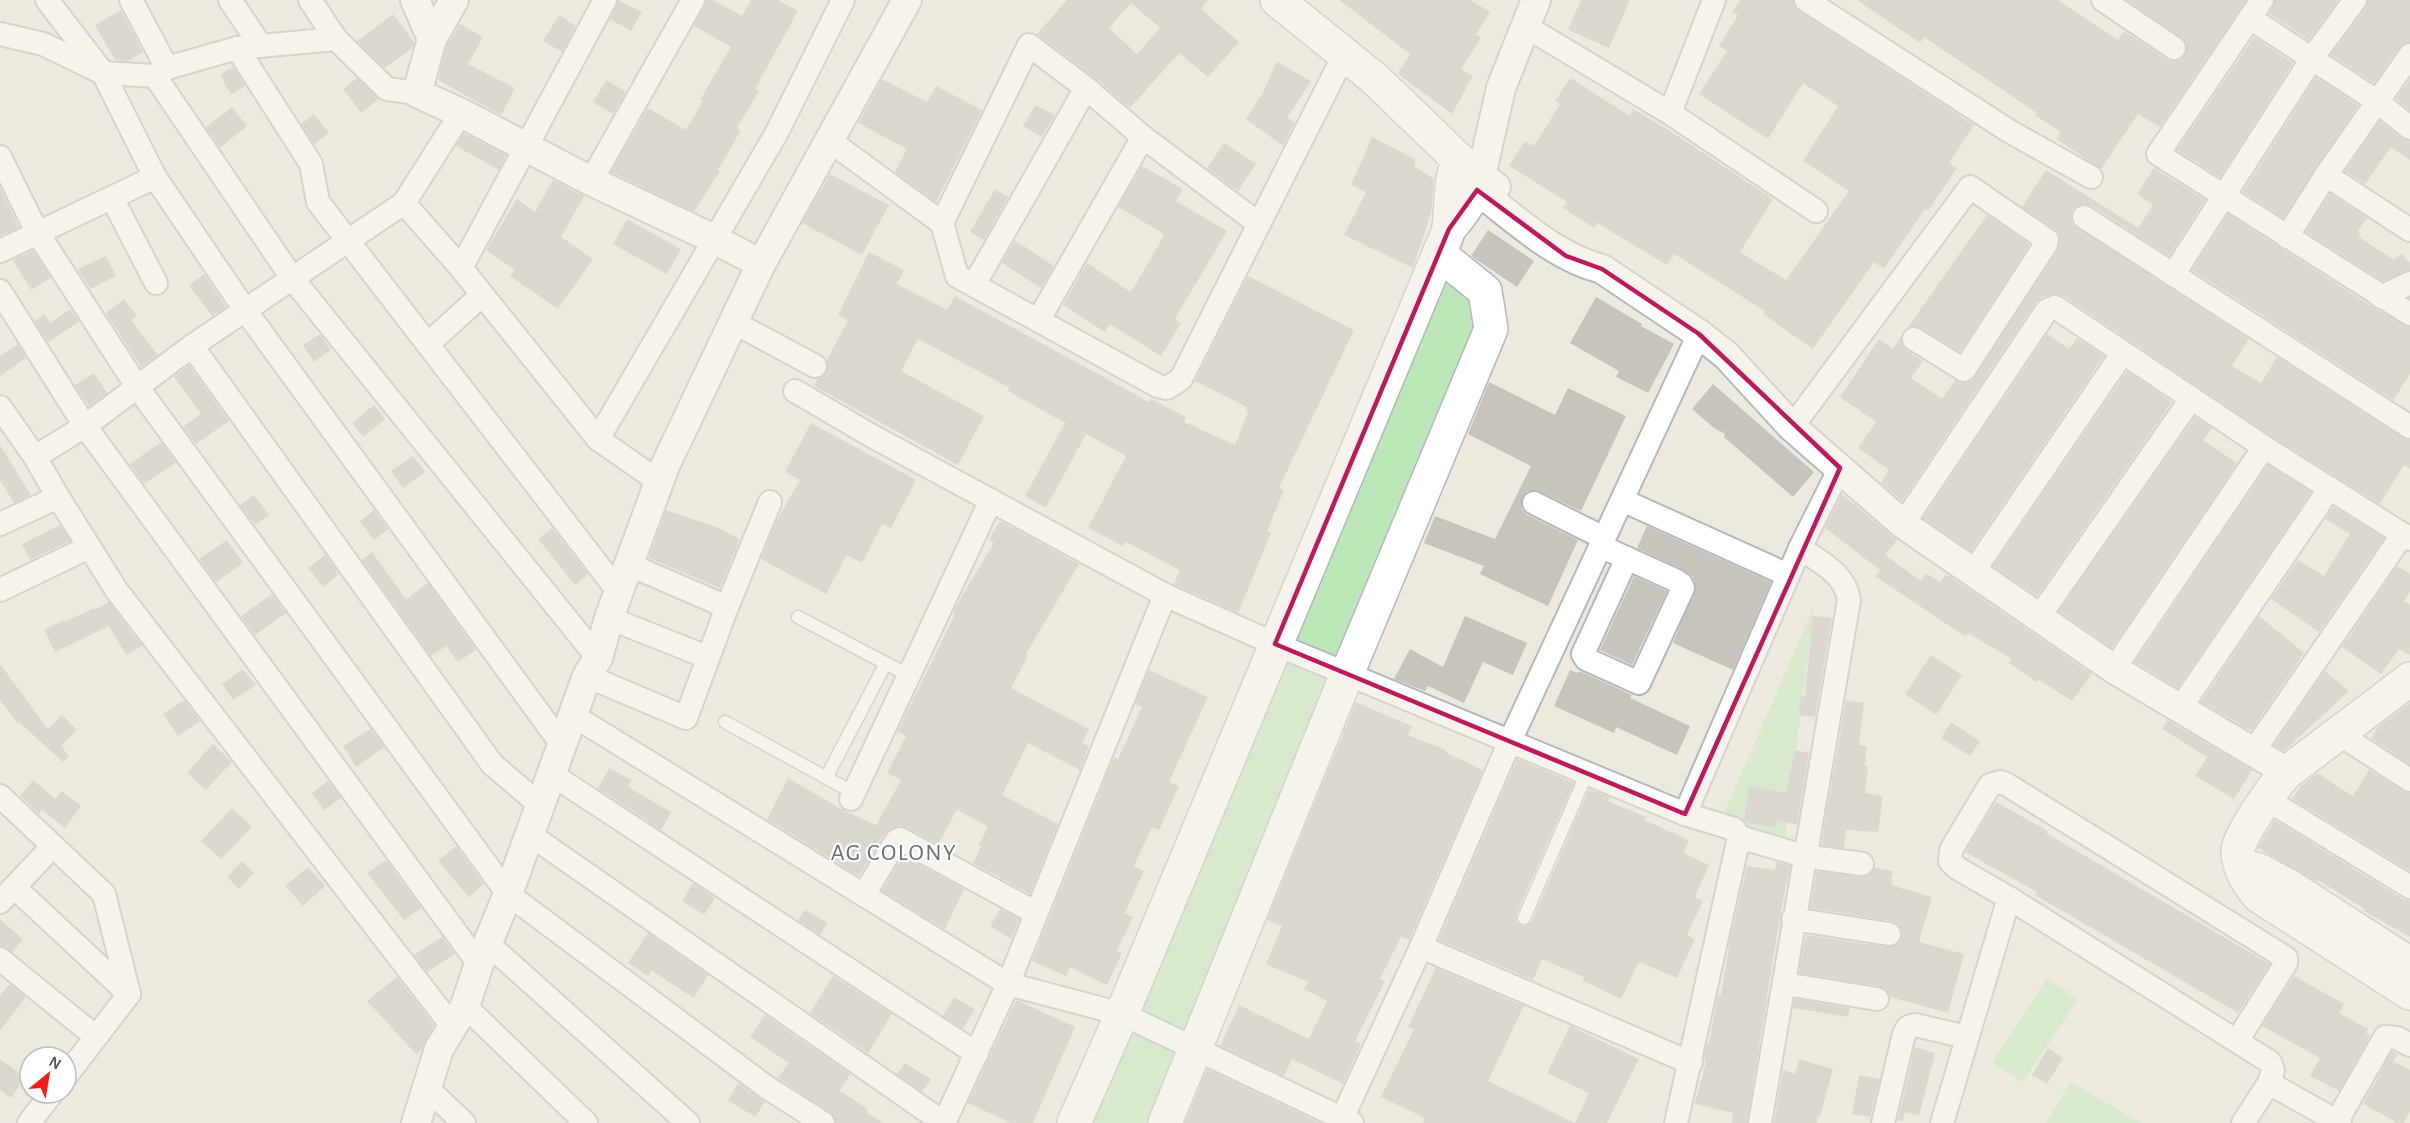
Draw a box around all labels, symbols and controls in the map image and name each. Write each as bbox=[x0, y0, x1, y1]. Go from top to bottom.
district label: AG COLONY bbox=[831, 841, 957, 865]
north arrow bbox=[18, 1045, 78, 1105]
text: N bbox=[46, 1053, 64, 1073]

